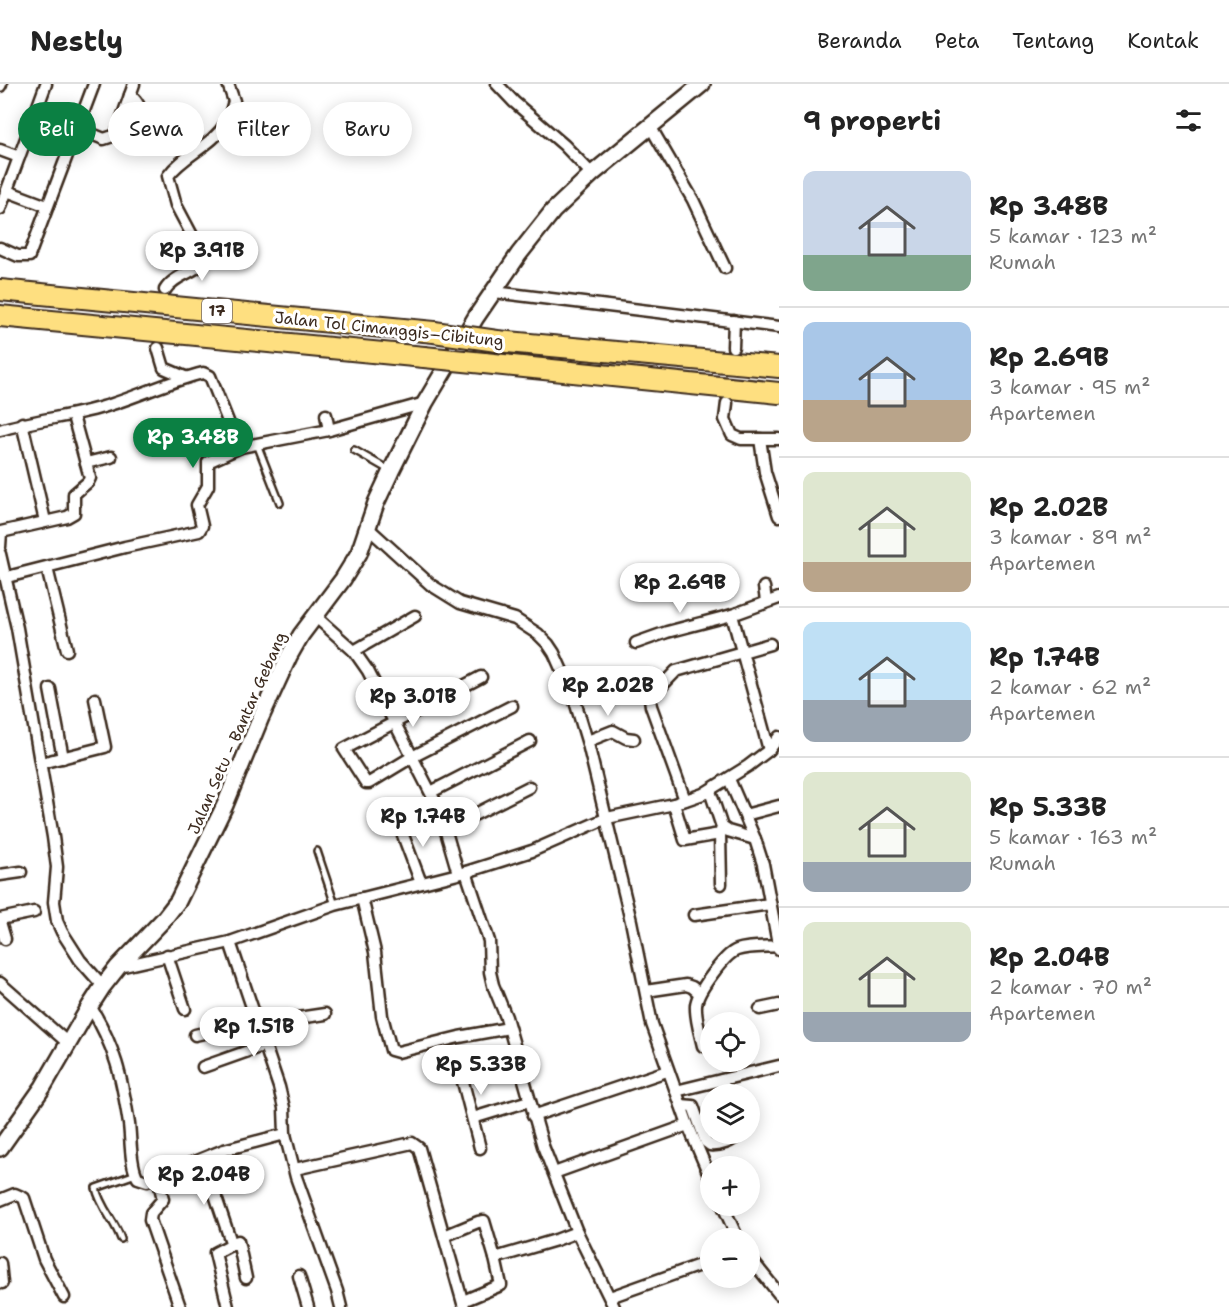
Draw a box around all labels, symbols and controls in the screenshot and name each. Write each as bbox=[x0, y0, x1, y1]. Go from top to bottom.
text: Nestly bbox=[30, 22, 123, 60]
text: Beranda bbox=[817, 27, 902, 55]
text: Peta bbox=[935, 27, 979, 55]
text: Tentang bbox=[1012, 27, 1094, 55]
text: Kontak bbox=[1127, 27, 1199, 55]
chip: Beli bbox=[18, 102, 96, 156]
chip: Sewa bbox=[108, 102, 204, 156]
chip: Filter bbox=[216, 102, 311, 156]
chip: Baru bbox=[323, 102, 412, 156]
text: 9 properti bbox=[803, 103, 941, 138]
icon: filters bbox=[1172, 104, 1205, 137]
text: Rp 3.48B bbox=[989, 188, 1108, 223]
icon: home bbox=[851, 195, 923, 267]
text: 5 kamar · 123 m² bbox=[989, 223, 1157, 249]
pin: Rp 3.91B bbox=[140, 231, 264, 282]
text: Rp 3.91B bbox=[159, 237, 245, 263]
text: Rumah bbox=[989, 249, 1056, 275]
road number: 17 bbox=[202, 299, 232, 323]
street label: Jalan Tol Cimanggis–Cibitung bbox=[273, 307, 505, 351]
text: Rp 2.69B bbox=[989, 339, 1109, 374]
icon: home bbox=[851, 346, 923, 418]
text: 3 kamar · 95 m² bbox=[989, 374, 1150, 400]
text: Apartemen bbox=[989, 400, 1096, 426]
pin: Rp 3.48B bbox=[131, 418, 255, 469]
text: Rp 3.48B bbox=[147, 424, 239, 450]
text: Rp 2.02B bbox=[989, 489, 1108, 524]
icon: home bbox=[851, 496, 923, 568]
text: 3 kamar · 89 m² bbox=[989, 524, 1151, 550]
text: Apartemen bbox=[989, 550, 1096, 576]
pin: Rp 2.69B bbox=[618, 563, 742, 614]
text: Rp 2.69B bbox=[634, 569, 726, 595]
street label: Jalan Setu - Bantar Gebang bbox=[183, 628, 291, 837]
text: Rp 1.74B bbox=[989, 639, 1100, 674]
icon: home bbox=[851, 646, 923, 718]
pin: Rp 2.02B bbox=[546, 666, 670, 717]
text: Rp 2.02B bbox=[562, 672, 654, 698]
text: 2 kamar · 62 m² bbox=[989, 674, 1151, 700]
pin: Rp 3.01B bbox=[351, 677, 475, 728]
text: Rp 3.01B bbox=[369, 683, 457, 709]
text: Apartemen bbox=[989, 700, 1096, 726]
text: Rp 5.33B bbox=[989, 789, 1107, 824]
icon: home bbox=[851, 796, 923, 868]
pin: Rp 1.74B bbox=[361, 797, 485, 848]
text: Rp 1.74B bbox=[380, 803, 466, 829]
text: 5 kamar · 163 m² bbox=[989, 824, 1157, 850]
text: Rumah bbox=[989, 850, 1056, 876]
text: Rp 2.04B bbox=[989, 939, 1110, 974]
icon: home bbox=[851, 946, 923, 1018]
text: 2 kamar · 70 m² bbox=[989, 974, 1152, 1000]
text: Apartemen bbox=[989, 1000, 1096, 1026]
pin: Rp 1.51B bbox=[192, 1007, 316, 1058]
map controls bbox=[700, 1012, 760, 1288]
button: locate bbox=[700, 1012, 760, 1072]
text: Rp 1.51B bbox=[214, 1013, 294, 1039]
pin: Rp 5.33B bbox=[419, 1045, 543, 1096]
text: Rp 5.33B bbox=[436, 1051, 526, 1077]
button: layers bbox=[700, 1084, 760, 1144]
pin: Rp 2.04B bbox=[142, 1155, 266, 1206]
button: + bbox=[700, 1156, 760, 1216]
text: Rp 2.04B bbox=[157, 1161, 251, 1187]
button: − bbox=[700, 1228, 760, 1288]

